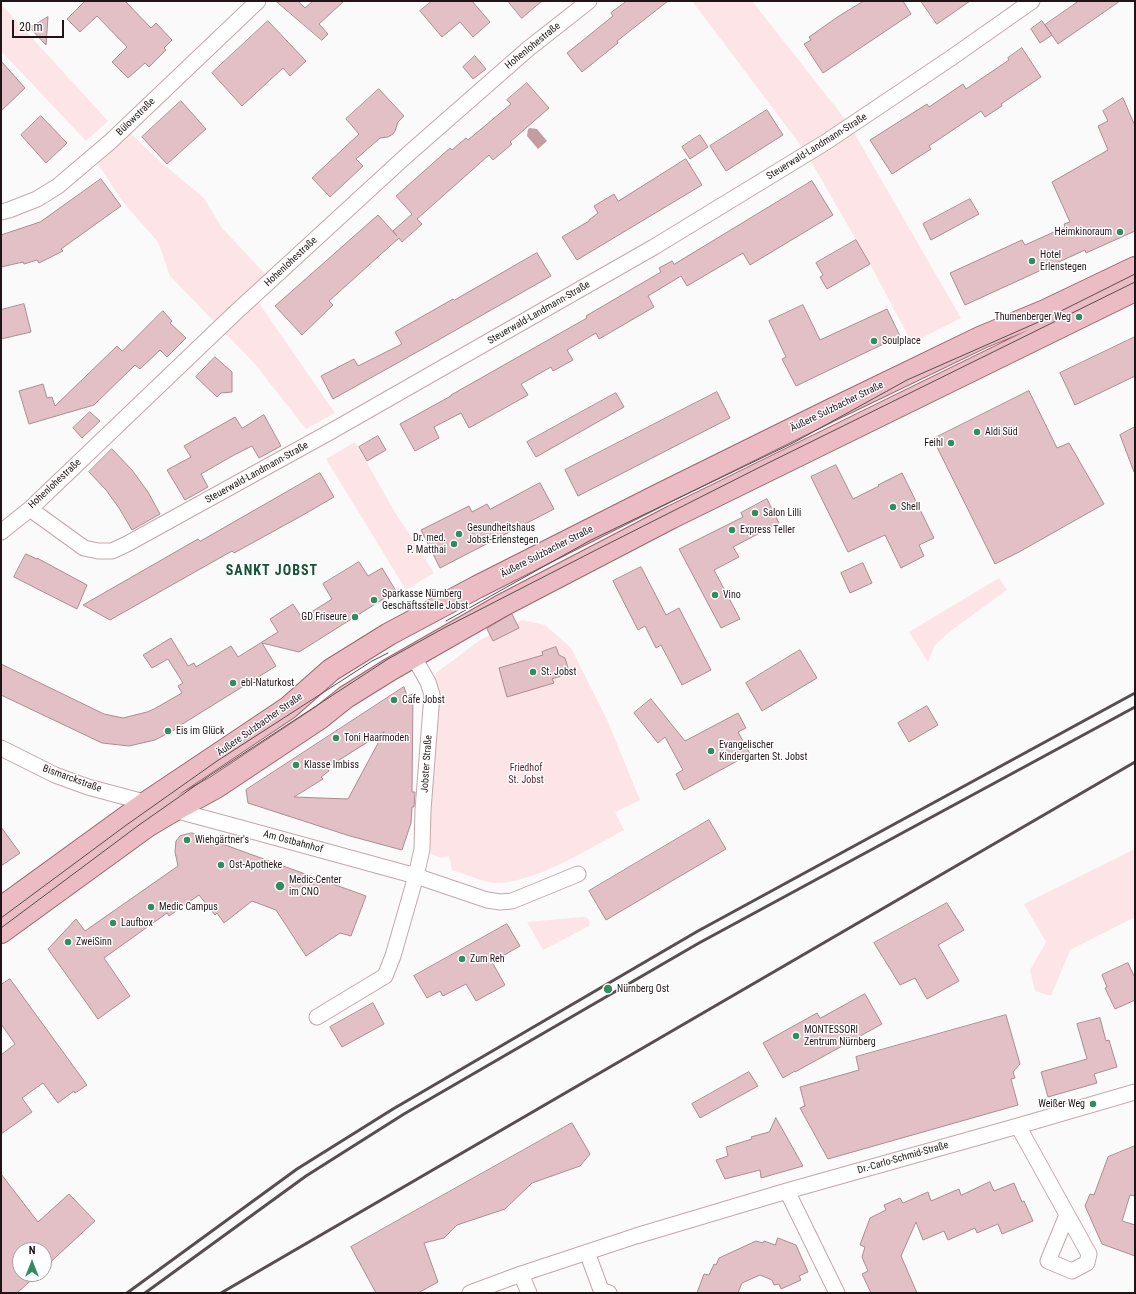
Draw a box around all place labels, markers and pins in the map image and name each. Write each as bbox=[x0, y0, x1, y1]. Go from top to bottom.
place label: Heimkinoraum bbox=[1055, 226, 1112, 238]
marker: Heimkinoraum bbox=[1115, 227, 1125, 237]
place label: Hotel Erlenstegen bbox=[1040, 249, 1087, 272]
marker: Hotel Erlenstegen bbox=[1027, 256, 1037, 266]
place label: Thumenberger Weg bbox=[994, 311, 1071, 323]
marker: Thumenberger Weg bbox=[1074, 312, 1084, 322]
place label: Soulplace bbox=[882, 335, 921, 347]
marker: Soulplace bbox=[869, 336, 879, 346]
place label: Aldi Süd bbox=[985, 426, 1018, 438]
marker: Aldi Süd bbox=[972, 427, 982, 437]
place label: Feihl bbox=[924, 437, 943, 449]
marker: Feihl bbox=[946, 438, 956, 448]
place label: Shell bbox=[901, 501, 920, 513]
marker: Shell bbox=[888, 502, 898, 512]
place label: Salon Lilli bbox=[763, 507, 801, 519]
marker: Salon Lilli bbox=[750, 508, 760, 518]
place label: Gesundheitshaus Jobst-Erlenstegen bbox=[467, 522, 538, 546]
place label: Express Teller bbox=[740, 524, 795, 536]
marker: Express Teller bbox=[727, 525, 737, 535]
marker: Gesundheitshaus Jobst-Erlenstegen bbox=[454, 529, 464, 539]
place label: Dr. med. P. Matthai bbox=[407, 532, 446, 556]
marker: Dr. med. P. Matthai bbox=[449, 539, 459, 549]
place label: Sparkasse Nürnberg Geschäftsstelle Jobst bbox=[382, 588, 468, 612]
place label: Vino bbox=[723, 589, 741, 601]
marker: Vino bbox=[710, 590, 720, 600]
marker: Sparkasse Nürnberg Geschäftsstelle Jobst bbox=[369, 595, 379, 605]
place label: GD Friseure bbox=[301, 611, 347, 623]
marker: GD Friseure bbox=[350, 612, 360, 622]
place label: St. Jobst bbox=[541, 666, 576, 678]
marker: St. Jobst bbox=[528, 667, 538, 677]
place label: ebl-Naturkost bbox=[241, 677, 294, 689]
marker: ebl-Naturkost bbox=[228, 678, 238, 688]
place label: Cafe Jobst bbox=[402, 694, 445, 706]
marker: Cafe Jobst bbox=[389, 695, 399, 705]
place label: Eis im Glück bbox=[176, 725, 224, 737]
marker: Eis im Glück bbox=[163, 726, 173, 736]
place label: Toni Haarmoden bbox=[344, 732, 409, 744]
marker: Toni Haarmoden bbox=[331, 733, 341, 743]
place label: Evangelischer Kindergarten St. Jobst bbox=[719, 739, 807, 762]
marker: Evangelischer Kindergarten St. Jobst bbox=[706, 746, 716, 756]
place label: Klasse Imbiss bbox=[304, 759, 359, 771]
marker: Klasse Imbiss bbox=[291, 760, 301, 770]
place label: Wiehgärtner's bbox=[195, 834, 249, 846]
marker: Wiehgärtner's bbox=[182, 835, 192, 845]
place label: Ost-Apotheke bbox=[229, 859, 282, 871]
marker: Ost-Apotheke bbox=[216, 860, 226, 870]
place label: Medic-Center im CNO bbox=[289, 874, 341, 898]
marker: Medic-Center im CNO bbox=[274, 880, 286, 892]
place label: Medic Campus bbox=[159, 901, 218, 913]
marker: Medic Campus bbox=[146, 902, 156, 912]
place label: Laufbox bbox=[121, 917, 153, 929]
marker: Laufbox bbox=[108, 918, 118, 928]
place label: ZweiSinn bbox=[76, 936, 112, 948]
marker: ZweiSinn bbox=[63, 937, 73, 947]
place label: Zum Reh bbox=[470, 953, 505, 965]
marker: Zum Reh bbox=[457, 954, 467, 964]
marker: Nürnberg Ost bbox=[602, 983, 614, 995]
place label: Nürnberg Ost bbox=[617, 983, 669, 995]
place label: MONTESSORI Zentrum Nürnberg bbox=[804, 1024, 876, 1048]
marker: MONTESSORI Zentrum Nürnberg bbox=[791, 1031, 801, 1041]
place label: Weißer Weg bbox=[1038, 1098, 1085, 1110]
marker: Weißer Weg bbox=[1088, 1099, 1098, 1109]

